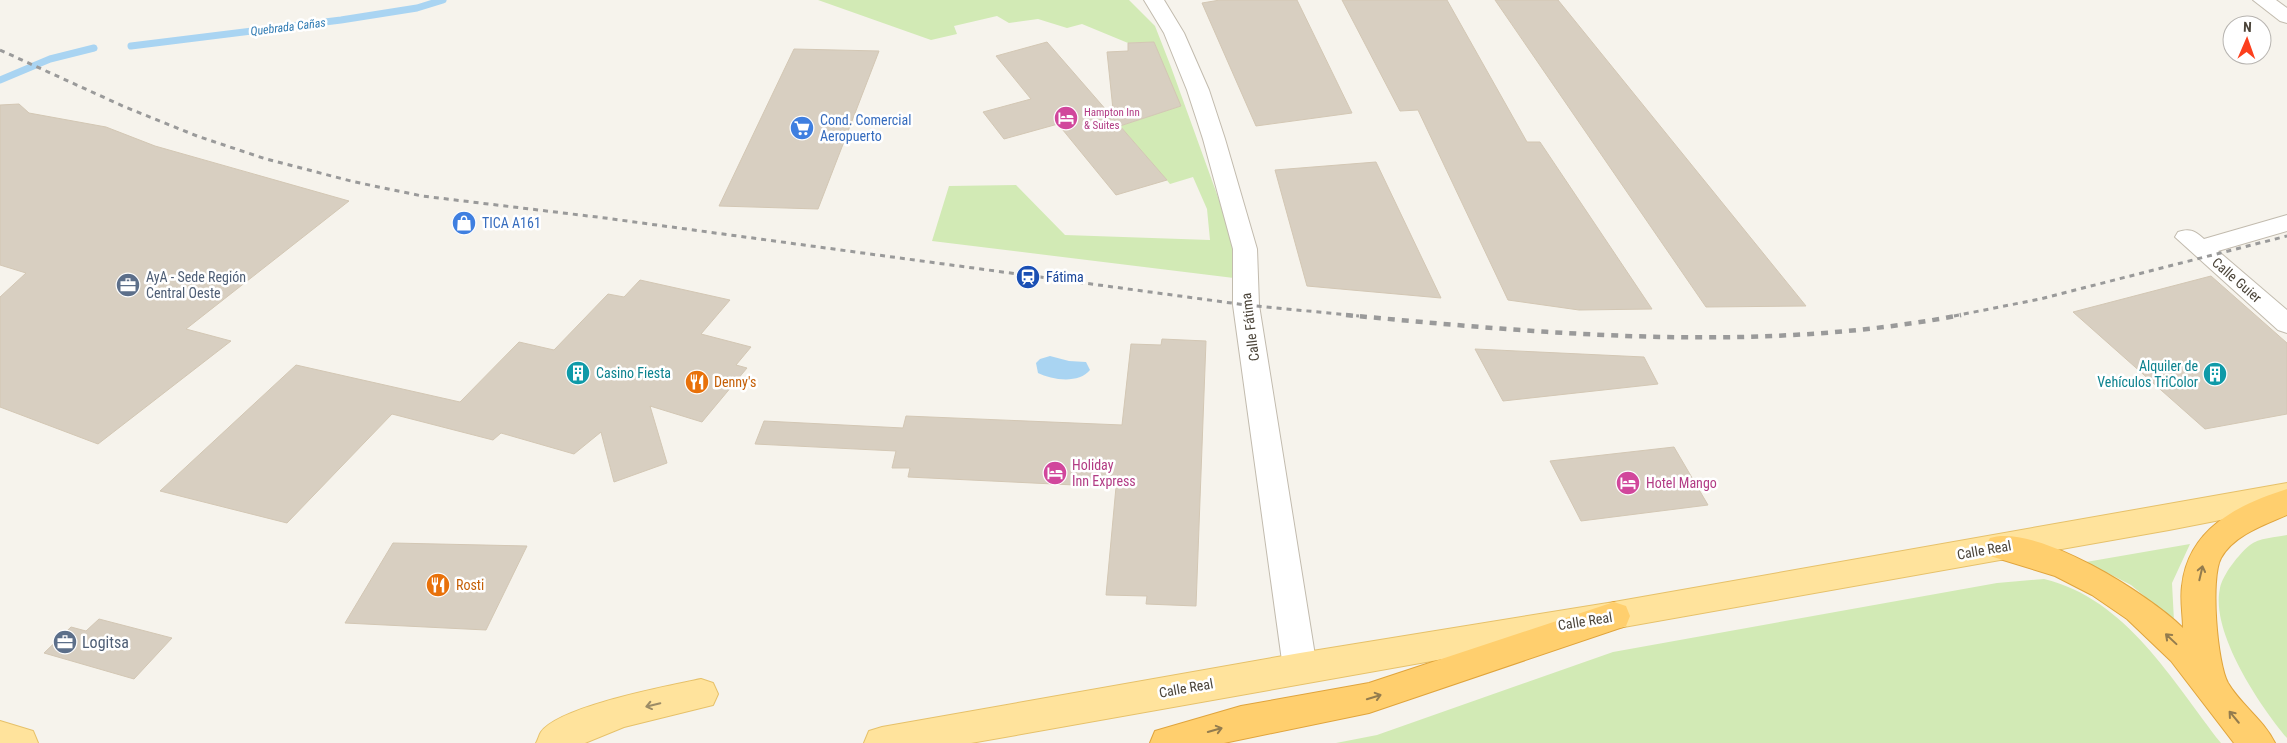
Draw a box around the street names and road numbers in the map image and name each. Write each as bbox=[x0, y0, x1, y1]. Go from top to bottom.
street label: Calle Guier bbox=[2209, 254, 2265, 306]
street label: Calle Fátima bbox=[1238, 292, 1262, 362]
street label: Calle Real bbox=[1956, 537, 2012, 563]
street label: Calle Real bbox=[1557, 609, 1613, 633]
street label: Calle Real bbox=[1158, 675, 1214, 701]

